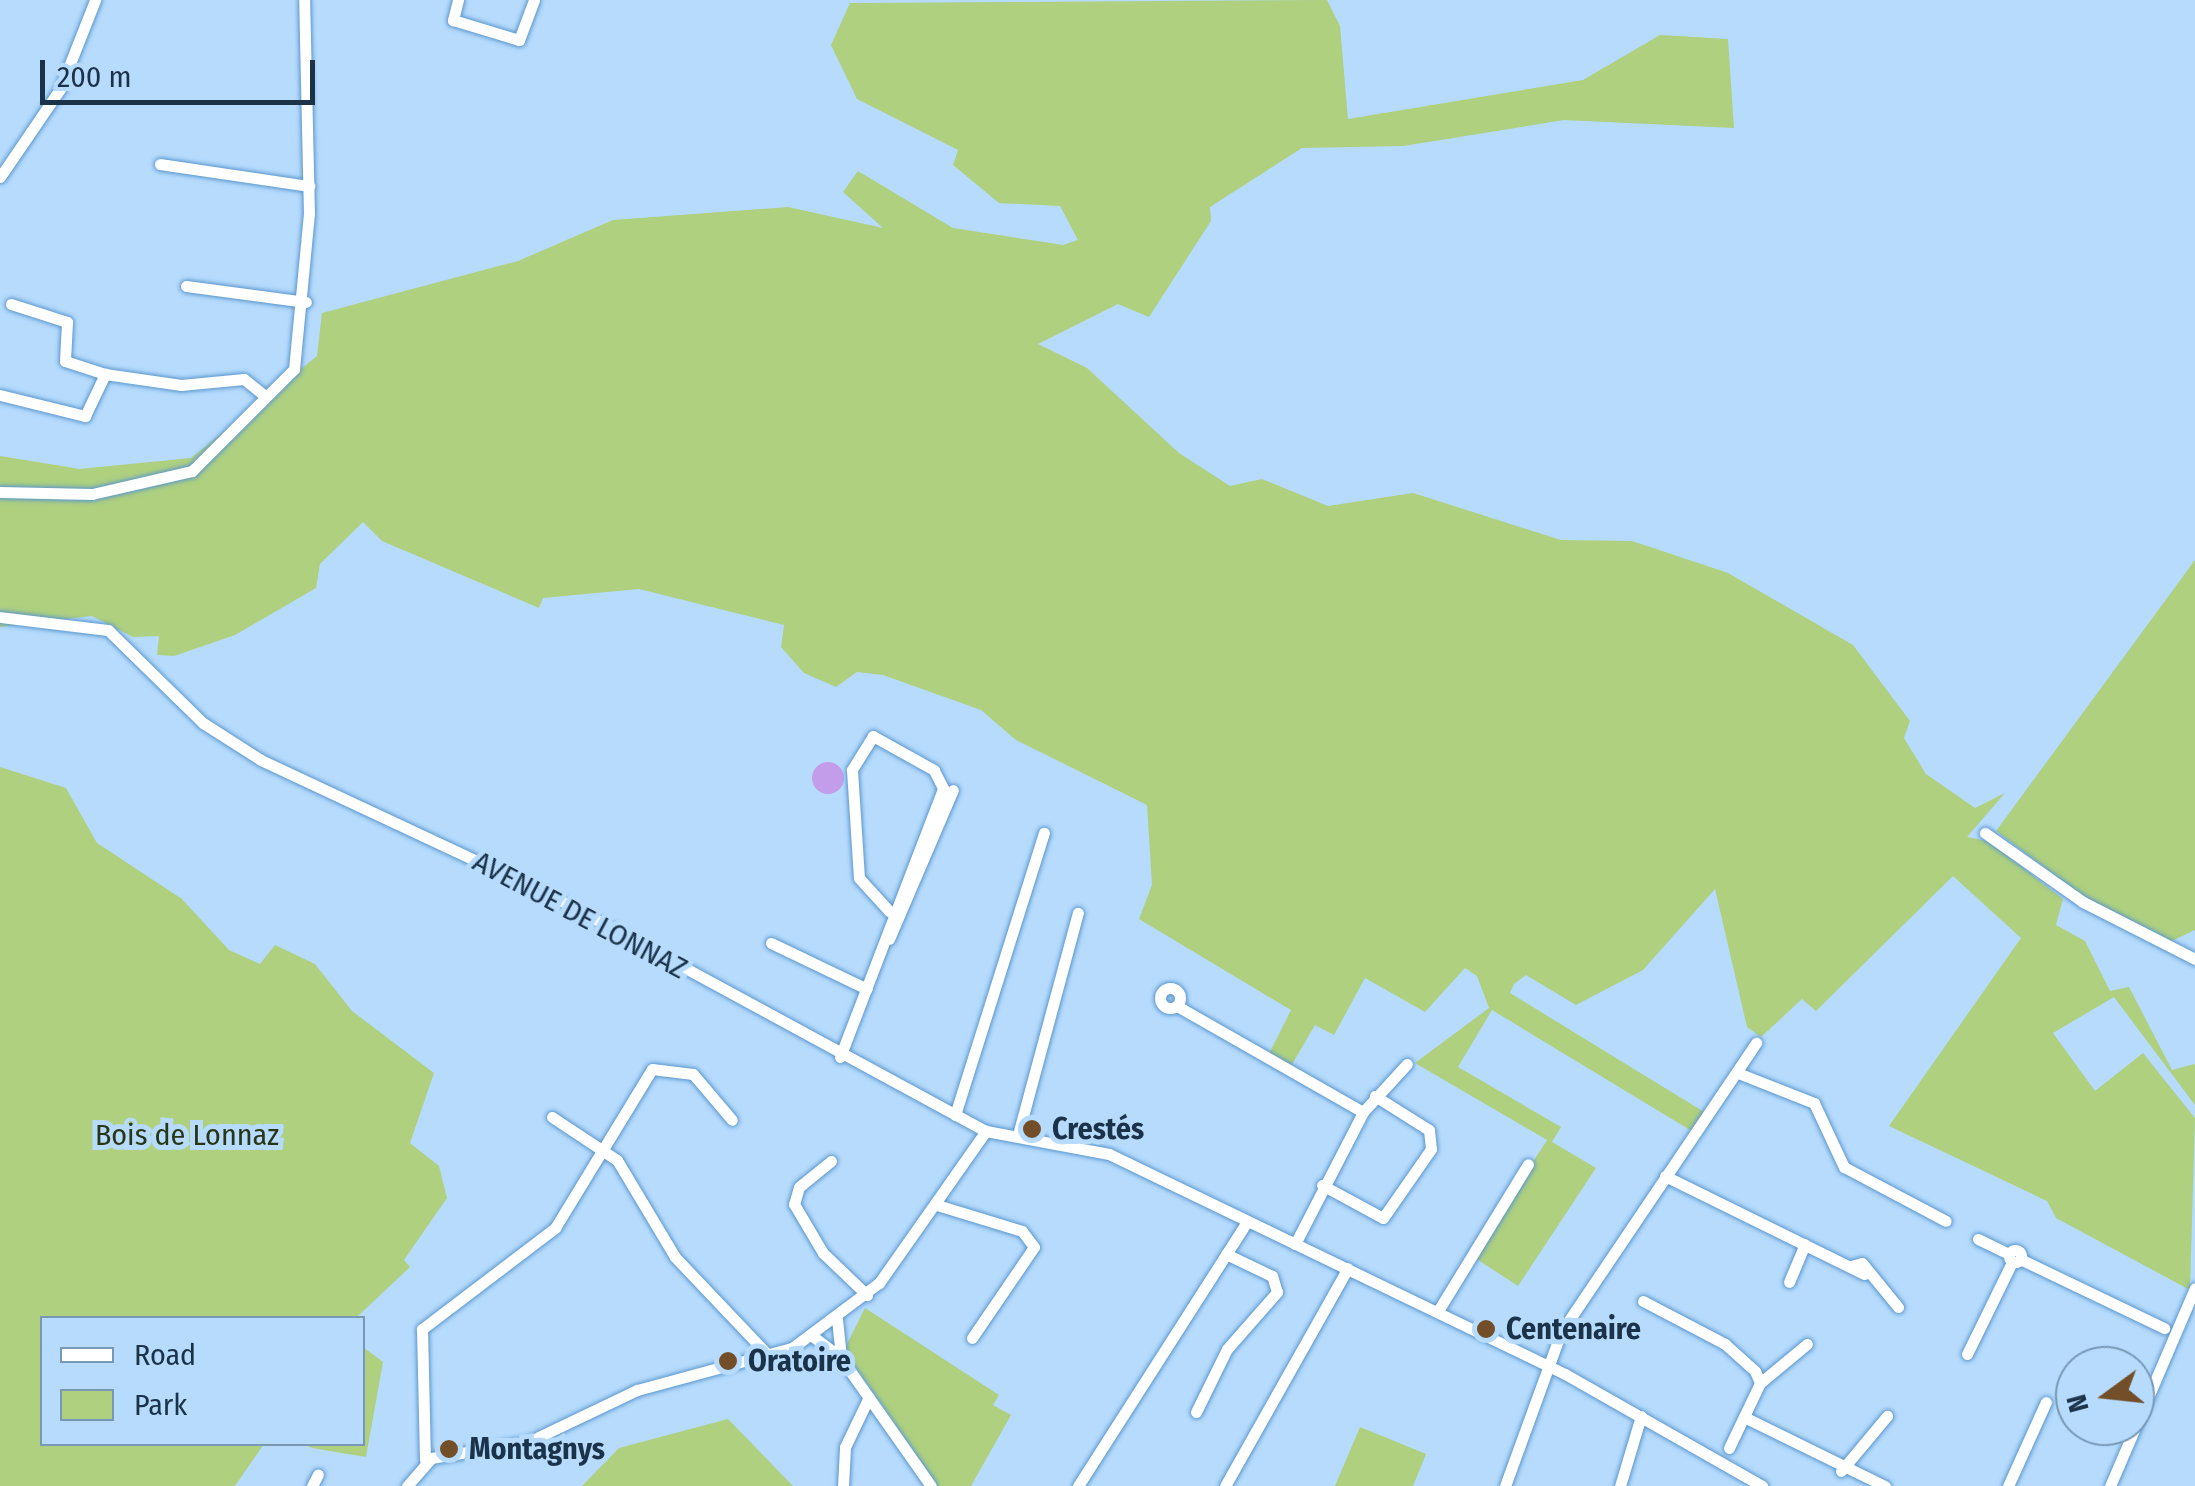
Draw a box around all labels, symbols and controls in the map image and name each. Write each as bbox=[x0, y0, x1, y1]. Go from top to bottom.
scale bar bbox=[45, 40, 320, 102]
text: 200 m bbox=[57, 59, 132, 95]
street label: AVENUE DE LONNAZ bbox=[467, 843, 693, 987]
place label: Crestés bbox=[1052, 1111, 1144, 1147]
park label: Bois de Lonnaz bbox=[95, 1117, 279, 1153]
marker: Crestés bbox=[1021, 1118, 1043, 1140]
place label: Centenaire bbox=[1506, 1311, 1641, 1347]
legend bbox=[40, 1316, 365, 1446]
marker: Centenaire bbox=[1475, 1318, 1497, 1340]
text: Road bbox=[134, 1337, 196, 1373]
place label: Oratoire bbox=[748, 1343, 851, 1379]
north arrow bbox=[2055, 1346, 2155, 1446]
marker: Oratoire bbox=[717, 1350, 739, 1372]
text: Park bbox=[134, 1387, 187, 1423]
text: N bbox=[2059, 1391, 2096, 1416]
place label: Montagnys bbox=[469, 1431, 605, 1467]
marker: Montagnys bbox=[438, 1438, 460, 1460]

